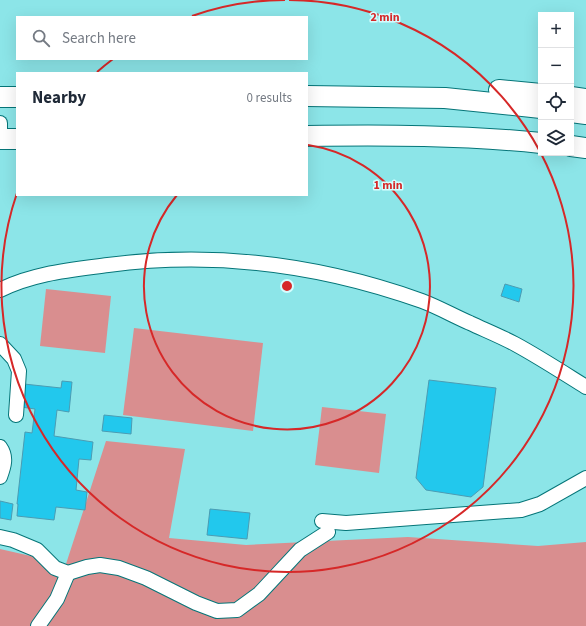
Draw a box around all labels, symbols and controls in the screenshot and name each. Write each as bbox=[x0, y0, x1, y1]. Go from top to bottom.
text: 2 min bbox=[370, 9, 400, 26]
map controls bbox=[538, 12, 574, 156]
button: + bbox=[538, 12, 574, 48]
search box bbox=[16, 16, 308, 60]
icon: search bbox=[30, 27, 52, 49]
text: Search here bbox=[62, 28, 136, 49]
button: − bbox=[538, 48, 574, 84]
button: locate bbox=[538, 84, 574, 120]
text: Nearby bbox=[32, 86, 86, 110]
text: 0 results bbox=[247, 89, 292, 107]
button: layers bbox=[538, 120, 574, 156]
text: 1 min bbox=[373, 177, 403, 194]
centre of rings bbox=[280, 279, 294, 293]

